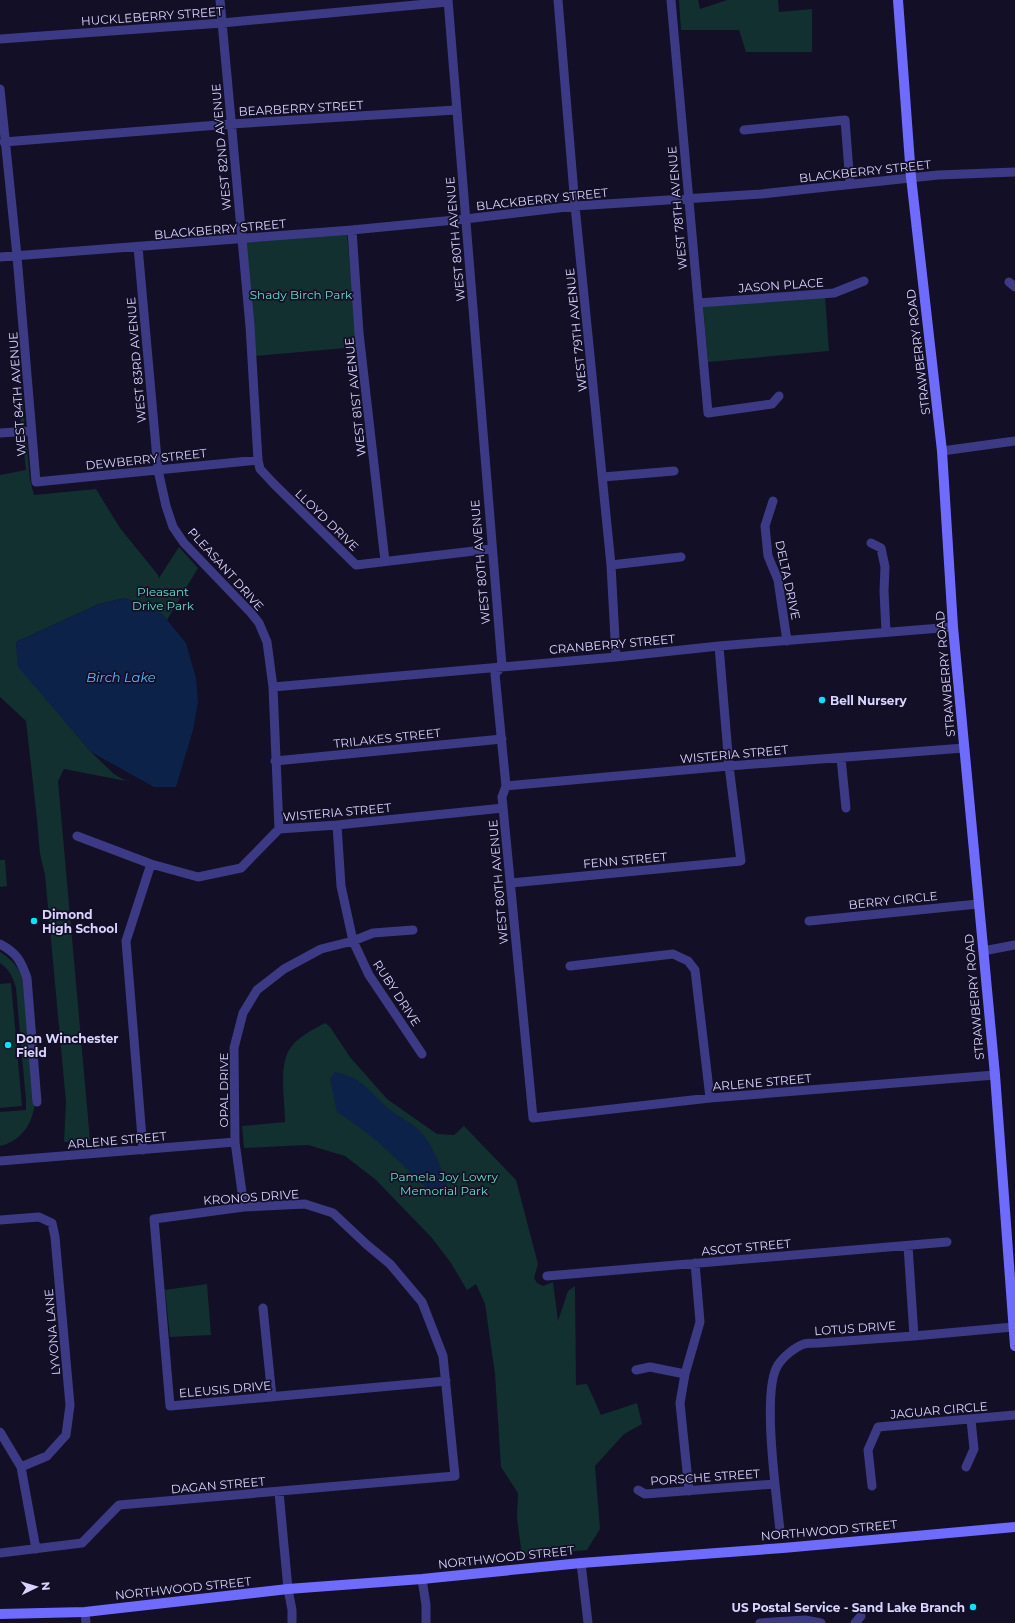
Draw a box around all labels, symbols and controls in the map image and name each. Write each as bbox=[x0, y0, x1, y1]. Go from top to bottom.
street label: HUCKLEBERRY STREET bbox=[81, 4, 224, 28]
street label: WEST 82ND AVENUE bbox=[208, 83, 234, 211]
street label: BEARBERRY STREET bbox=[238, 97, 364, 119]
street label: WEST 78TH AVENUE bbox=[664, 145, 690, 271]
street label: BLACKBERRY STREET bbox=[798, 157, 932, 185]
street label: WEST 80TH AVENUE bbox=[442, 176, 468, 302]
street label: BLACKBERRY STREET bbox=[475, 185, 609, 213]
street label: BLACKBERRY STREET bbox=[153, 216, 287, 242]
street label: WEST 79TH AVENUE bbox=[562, 268, 590, 392]
street label: JASON PLACE bbox=[737, 275, 824, 296]
park label: Shady Birch Park bbox=[250, 287, 353, 302]
street label: STRAWBERRY ROAD bbox=[903, 288, 933, 416]
street label: WEST 83RD AVENUE bbox=[123, 296, 149, 424]
street label: WEST 84TH AVENUE bbox=[5, 331, 29, 457]
street label: WEST 81ST AVENUE bbox=[341, 337, 369, 457]
street label: DEWBERRY STREET bbox=[85, 445, 207, 473]
street label: LLOYD DRIVE bbox=[292, 486, 362, 554]
street label: WEST 80TH AVENUE bbox=[467, 499, 493, 625]
street label: PLEASANT DRIVE bbox=[185, 525, 267, 613]
street label: DELTA DRIVE bbox=[772, 539, 804, 621]
park label: Pleasant Drive Park bbox=[132, 584, 195, 613]
street label: STRAWBERRY ROAD bbox=[932, 610, 958, 738]
street label: CRANBERRY STREET bbox=[548, 631, 676, 657]
water label: Birch Lake bbox=[86, 669, 156, 685]
place label: Bell Nursery bbox=[830, 693, 908, 708]
marker: Bell Nursery bbox=[817, 695, 827, 705]
street label: TRILAKES STREET bbox=[333, 725, 441, 751]
street label: WISTERIA STREET bbox=[679, 742, 789, 766]
street label: WISTERIA STREET bbox=[282, 800, 392, 824]
street label: WEST 80TH AVENUE bbox=[485, 819, 511, 945]
street label: FENN STREET bbox=[582, 849, 668, 871]
street label: BERRY CIRCLE bbox=[848, 888, 938, 912]
place label: Dimond High School bbox=[42, 907, 118, 936]
marker: Dimond High School bbox=[29, 916, 39, 926]
street label: STRAWBERRY ROAD bbox=[961, 933, 987, 1061]
street label: RUBY DRIVE bbox=[370, 957, 424, 1029]
place label: Don Winchester Field bbox=[16, 1031, 118, 1060]
marker: Don Winchester Field bbox=[3, 1040, 13, 1050]
street label: OPAL DRIVE bbox=[216, 1052, 231, 1128]
street label: ARLENE STREET bbox=[712, 1070, 812, 1094]
street label: ARLENE STREET bbox=[67, 1128, 167, 1152]
park label: Pamela Joy Lowry Memorial Park bbox=[390, 1169, 499, 1198]
street label: KRONOS DRIVE bbox=[203, 1186, 299, 1208]
street label: ASCOT STREET bbox=[701, 1236, 792, 1258]
street label: LYVONA LANE bbox=[41, 1288, 63, 1376]
street label: LOTUS DRIVE bbox=[814, 1318, 896, 1338]
street label: ELEUSIS DRIVE bbox=[178, 1378, 272, 1400]
street label: JAGUAR CIRCLE bbox=[889, 1398, 988, 1422]
street label: PORSCHE STREET bbox=[650, 1466, 760, 1488]
street label: DAGAN STREET bbox=[170, 1473, 266, 1497]
street label: NORTHWOOD STREET bbox=[760, 1517, 898, 1543]
street label: NORTHWOOD STREET bbox=[437, 1542, 575, 1572]
north arrow bbox=[16, 1567, 56, 1607]
street label: NORTHWOOD STREET bbox=[114, 1573, 252, 1603]
text: N bbox=[39, 1581, 53, 1591]
place label: US Postal Service - Sand Lake Branch bbox=[732, 1600, 965, 1615]
marker: US Postal Service - Sand Lake Branch bbox=[968, 1602, 978, 1612]

